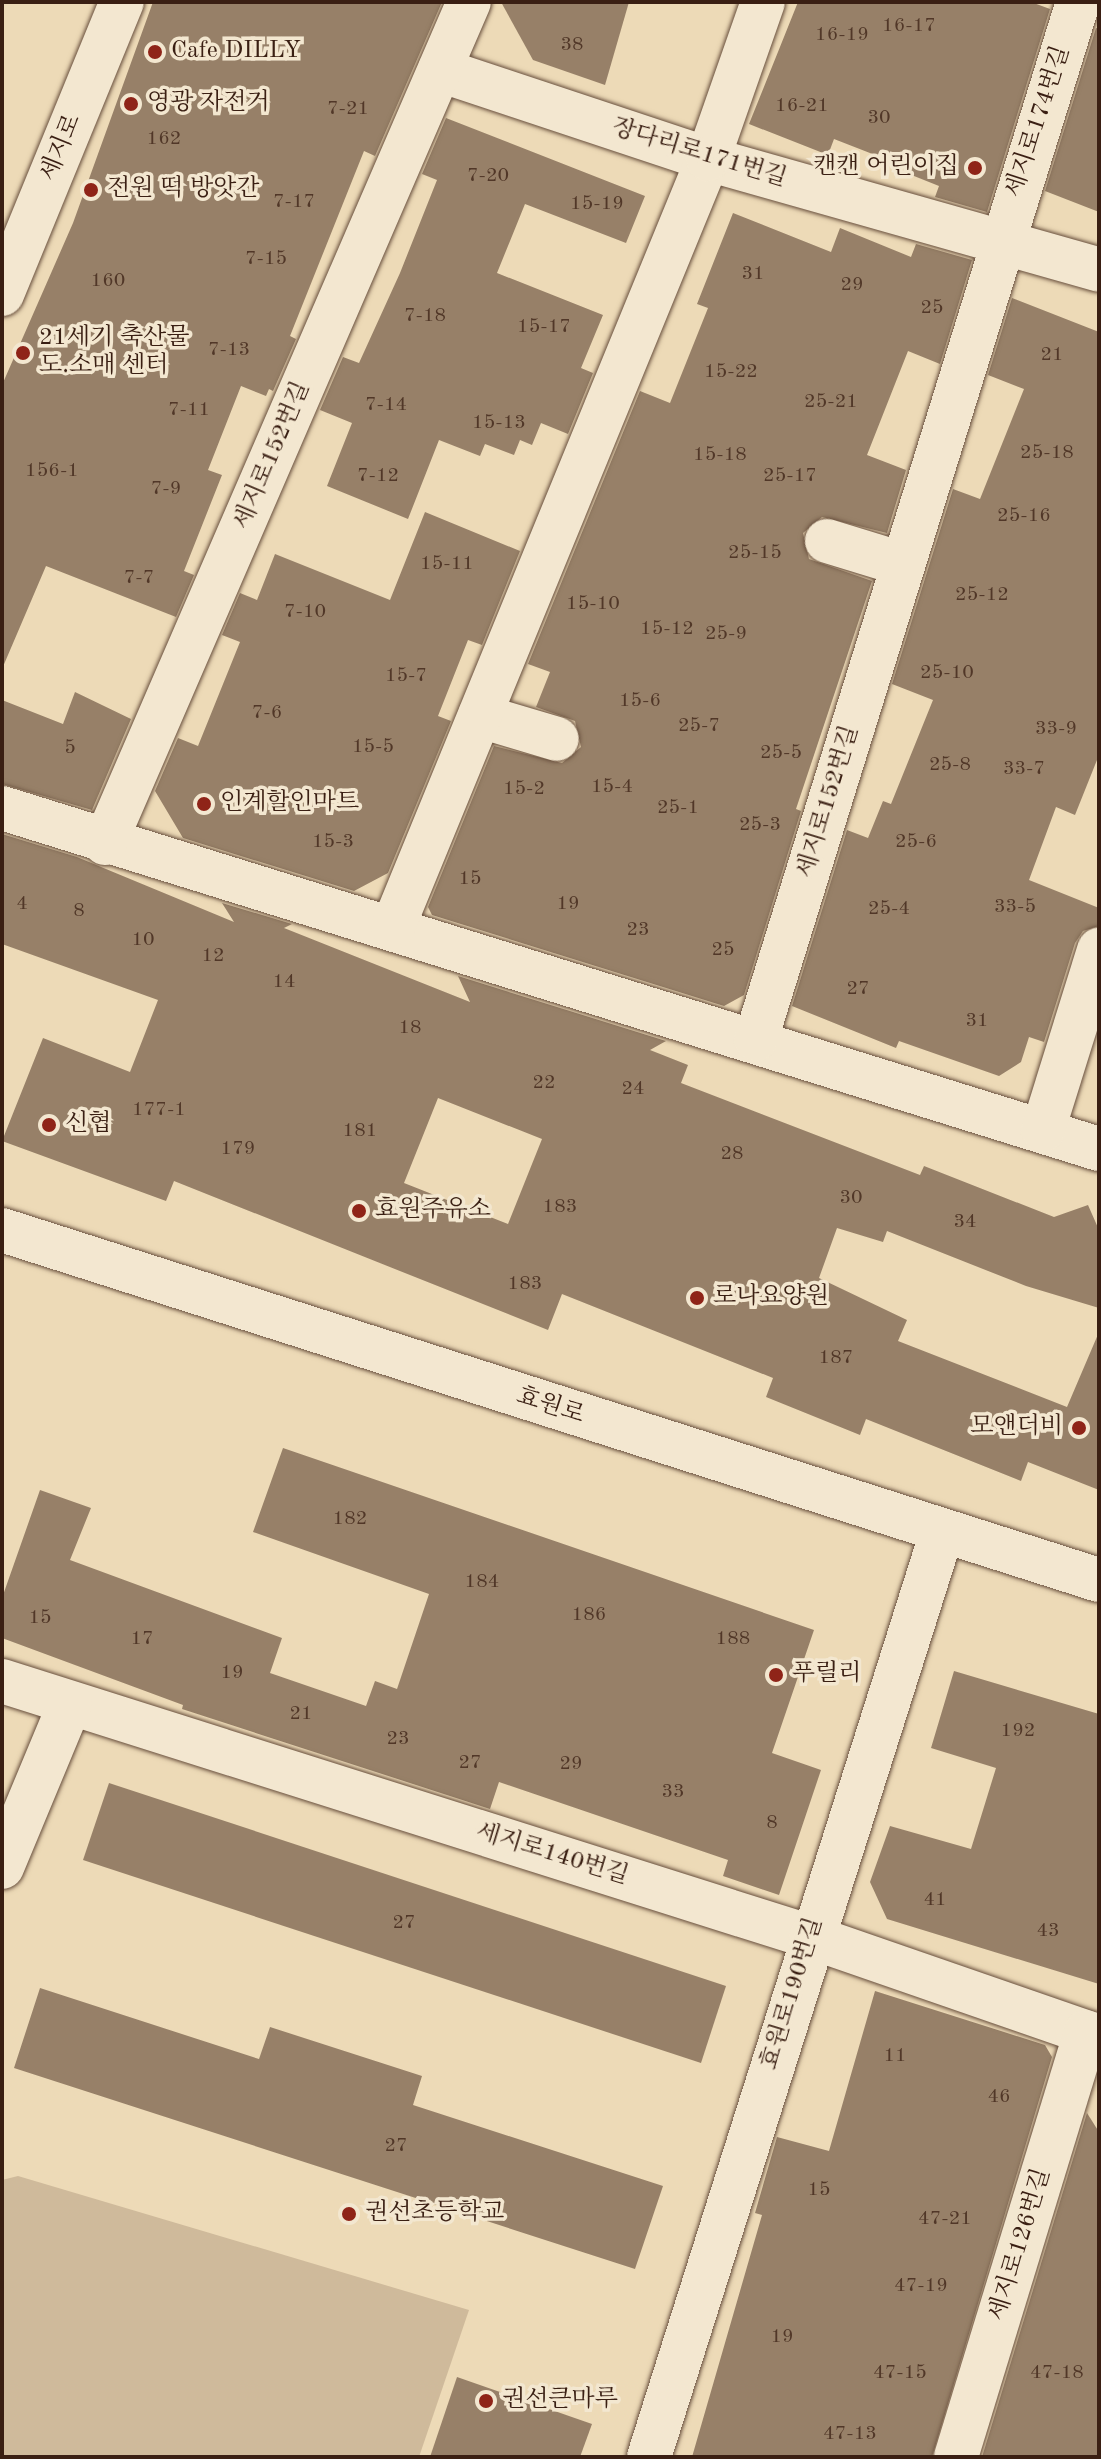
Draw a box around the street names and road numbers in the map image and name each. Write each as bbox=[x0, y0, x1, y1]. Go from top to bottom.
street label: 세지로174번길 bbox=[1001, 43, 1077, 201]
street label: 세지로 bbox=[36, 110, 88, 186]
street label: 장다리로171번길 bbox=[608, 114, 790, 194]
street label: 세지로152번길 bbox=[229, 378, 317, 534]
street label: 세지로152번길 bbox=[792, 722, 866, 882]
street label: 효원로 bbox=[512, 1383, 588, 1431]
street label: 세지로140번길 bbox=[472, 1818, 632, 1892]
street label: 효원로190번길 bbox=[756, 1914, 830, 2074]
street label: 세지로126번길 bbox=[984, 2165, 1058, 2325]

